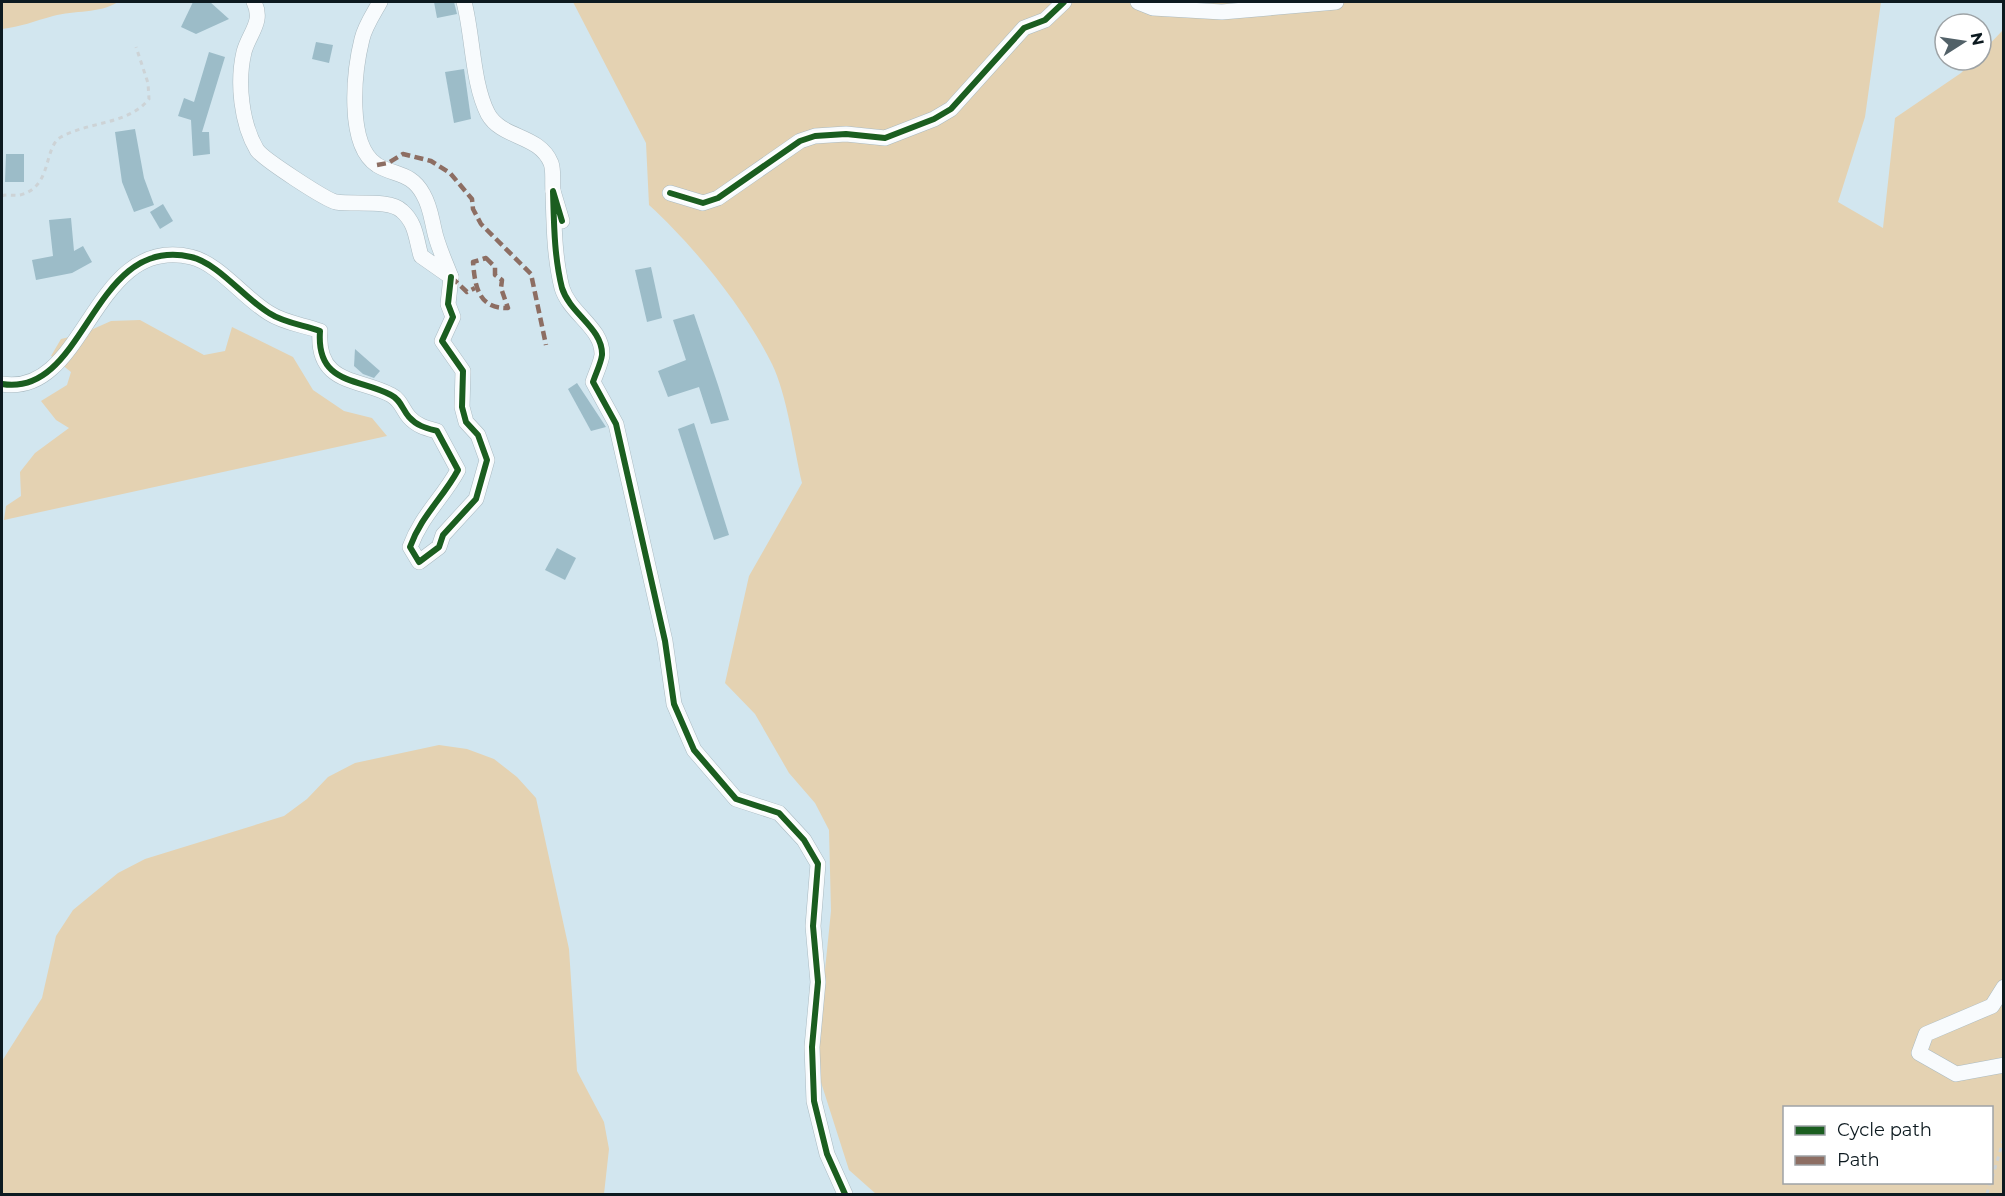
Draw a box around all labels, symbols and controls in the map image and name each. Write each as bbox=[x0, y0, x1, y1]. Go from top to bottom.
north arrow bbox=[1933, 12, 1993, 72]
text: N bbox=[1967, 31, 1988, 47]
legend bbox=[1783, 1106, 1993, 1184]
text: Cycle path bbox=[1837, 1119, 1932, 1141]
text: Path bbox=[1837, 1149, 1880, 1171]

